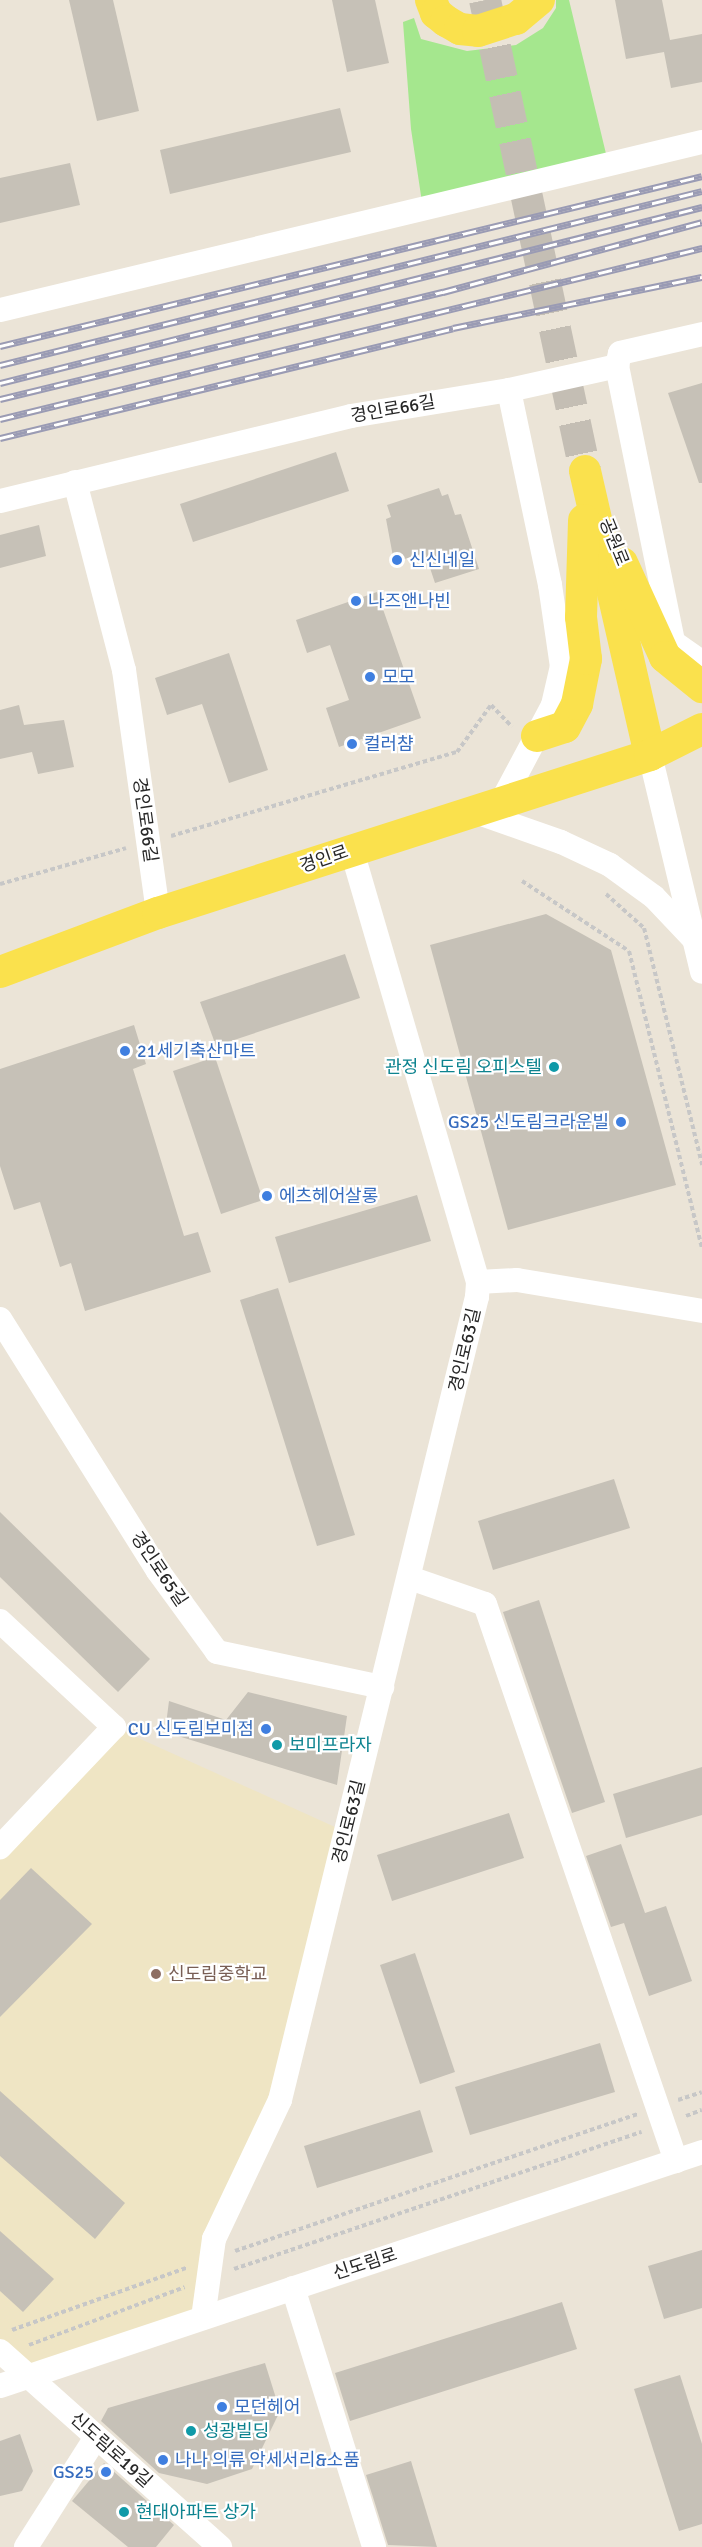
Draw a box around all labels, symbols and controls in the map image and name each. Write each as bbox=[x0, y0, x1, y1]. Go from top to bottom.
street label: 경인로66길 bbox=[349, 391, 437, 427]
street label: 공원로 bbox=[595, 515, 633, 569]
place label: 신신네일 bbox=[409, 549, 475, 571]
marker: 신신네일 bbox=[390, 553, 404, 567]
place label: 나즈앤나빈 bbox=[368, 590, 451, 612]
marker: 나즈앤나빈 bbox=[349, 594, 363, 608]
place label: 모모 bbox=[382, 666, 415, 688]
marker: 모모 bbox=[363, 670, 377, 684]
place label: 컬러챰 bbox=[364, 733, 414, 755]
marker: 컬러챰 bbox=[345, 737, 359, 751]
street label: 경인로66길 bbox=[128, 776, 162, 864]
street label: 경인로 bbox=[297, 841, 351, 877]
place label: 21세기축산마트 bbox=[137, 1040, 256, 1062]
marker: 21세기축산마트 bbox=[118, 1044, 132, 1058]
place label: 관정 신도림 오피스텔 bbox=[385, 1056, 542, 1078]
marker: 관정 신도림 오피스텔 bbox=[547, 1060, 561, 1074]
place label: GS25 신도림크라운빌 bbox=[448, 1111, 609, 1133]
marker: GS25 신도림크라운빌 bbox=[614, 1115, 628, 1129]
place label: 에츠헤어살롱 bbox=[279, 1185, 378, 1207]
marker: 에츠헤어살롱 bbox=[260, 1189, 274, 1203]
street label: 경인로63길 bbox=[445, 1306, 485, 1394]
street label: 경인로65길 bbox=[126, 1527, 192, 1611]
place label: CU 신도림보미점 bbox=[128, 1718, 254, 1740]
marker: CU 신도림보미점 bbox=[259, 1722, 273, 1736]
place label: 보미프라자 bbox=[289, 1734, 372, 1756]
marker: 보미프라자 bbox=[270, 1738, 284, 1752]
street label: 경인로63길 bbox=[328, 1778, 370, 1866]
place label: 신도림중학교 bbox=[168, 1963, 267, 1985]
marker: 신도림중학교 bbox=[149, 1967, 163, 1981]
street label: 신도림로 bbox=[330, 2243, 400, 2285]
place label: 모던헤어 bbox=[234, 2396, 300, 2418]
marker: 모던헤어 bbox=[215, 2400, 229, 2414]
street label: 신도림로19길 bbox=[66, 2408, 156, 2492]
place label: 성광빌딩 bbox=[203, 2420, 269, 2442]
marker: 성광빌딩 bbox=[184, 2424, 198, 2438]
place label: 나나 의류 악세서리&소품 bbox=[175, 2449, 360, 2471]
marker: 나나 의류 악세서리&소품 bbox=[156, 2453, 170, 2467]
place label: GS25 bbox=[53, 2461, 94, 2483]
marker: GS25 bbox=[99, 2465, 113, 2479]
place label: 현대아파트 상가 bbox=[136, 2501, 256, 2523]
marker: 현대아파트 상가 bbox=[117, 2505, 131, 2519]

